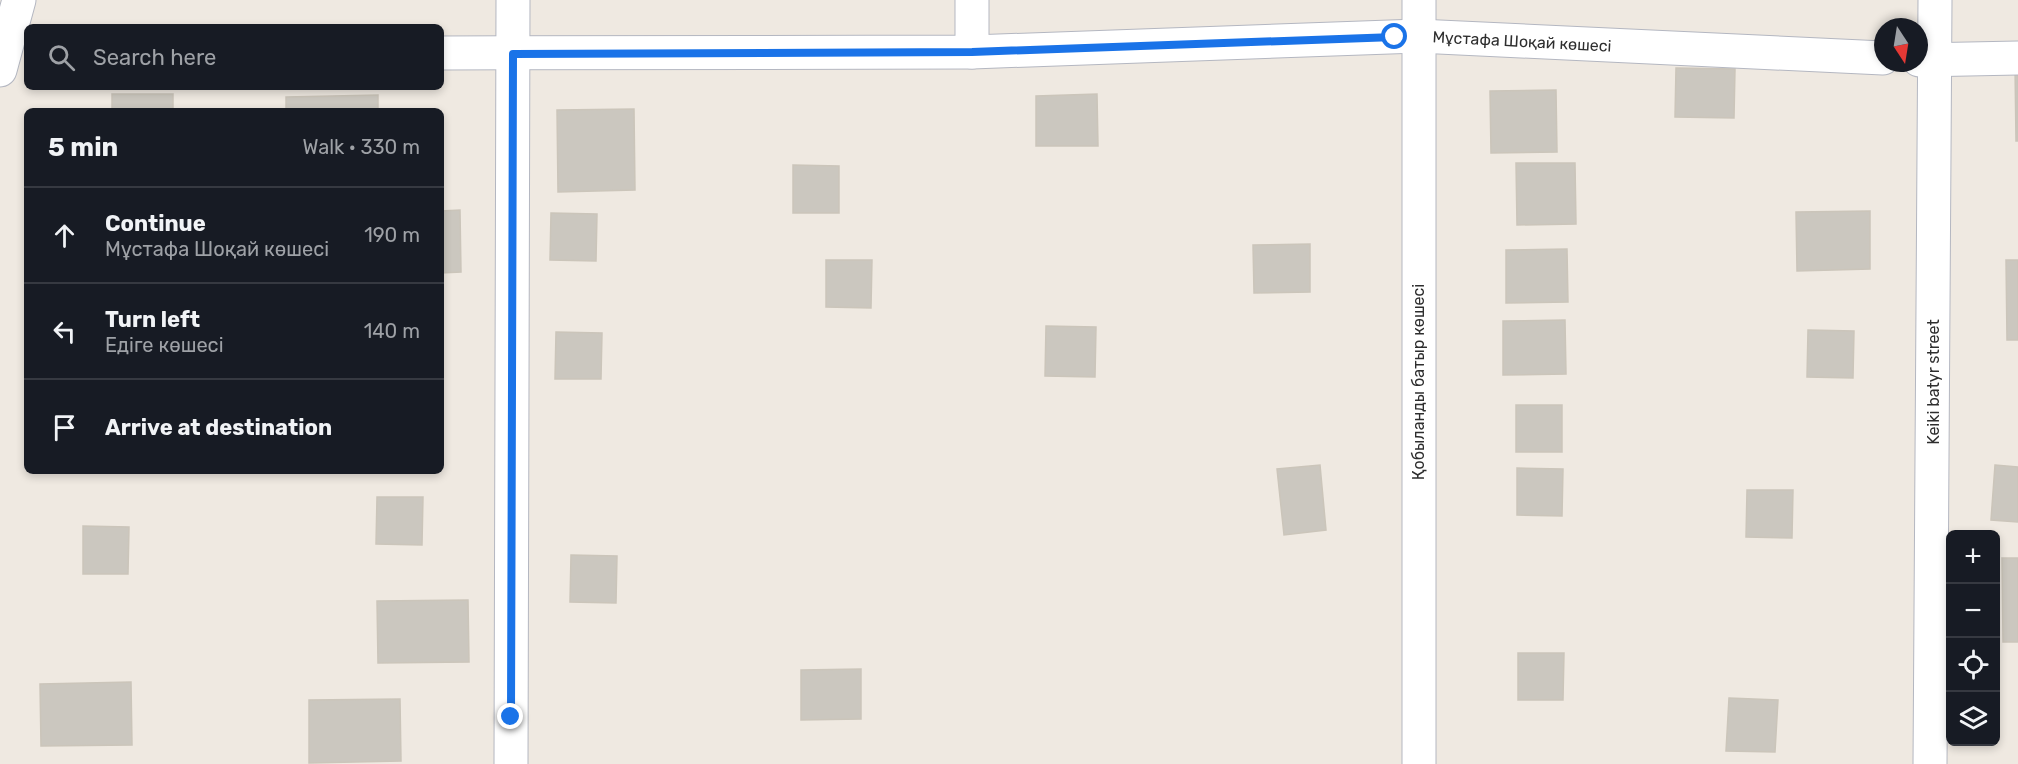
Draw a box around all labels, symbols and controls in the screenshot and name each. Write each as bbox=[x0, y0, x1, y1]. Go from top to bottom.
north arrow bbox=[1874, 18, 1928, 72]
route start bbox=[1381, 23, 1407, 49]
search box bbox=[24, 24, 444, 90]
street label: Мұстафа Шоқай көшесі bbox=[1432, 27, 1612, 56]
icon: search bbox=[45, 41, 78, 74]
text: Search here bbox=[93, 44, 216, 71]
text: 5 min bbox=[48, 132, 118, 163]
text: Walk · 330 m bbox=[303, 135, 420, 159]
text: Continue bbox=[105, 210, 206, 237]
icon: ahead bbox=[48, 219, 81, 252]
text: 190 m bbox=[364, 223, 420, 247]
text: Мұстафа Шоқай көшесі bbox=[105, 237, 329, 261]
street label: Қобыланды батыр көшесі bbox=[1409, 284, 1428, 480]
text: Turn left bbox=[105, 306, 200, 333]
icon: left bbox=[48, 315, 81, 348]
text: 140 m bbox=[364, 319, 420, 343]
street label: Keiki batyr street bbox=[1924, 319, 1943, 445]
text: Едіге көшесі bbox=[105, 333, 223, 357]
icon: arrive bbox=[48, 411, 81, 444]
text: Arrive at destination bbox=[105, 414, 332, 441]
map controls bbox=[1946, 530, 2000, 746]
button: + bbox=[1946, 530, 2000, 584]
button: − bbox=[1946, 584, 2000, 638]
button: locate bbox=[1946, 638, 2000, 692]
button: layers bbox=[1946, 692, 2000, 746]
route end bbox=[497, 703, 523, 729]

